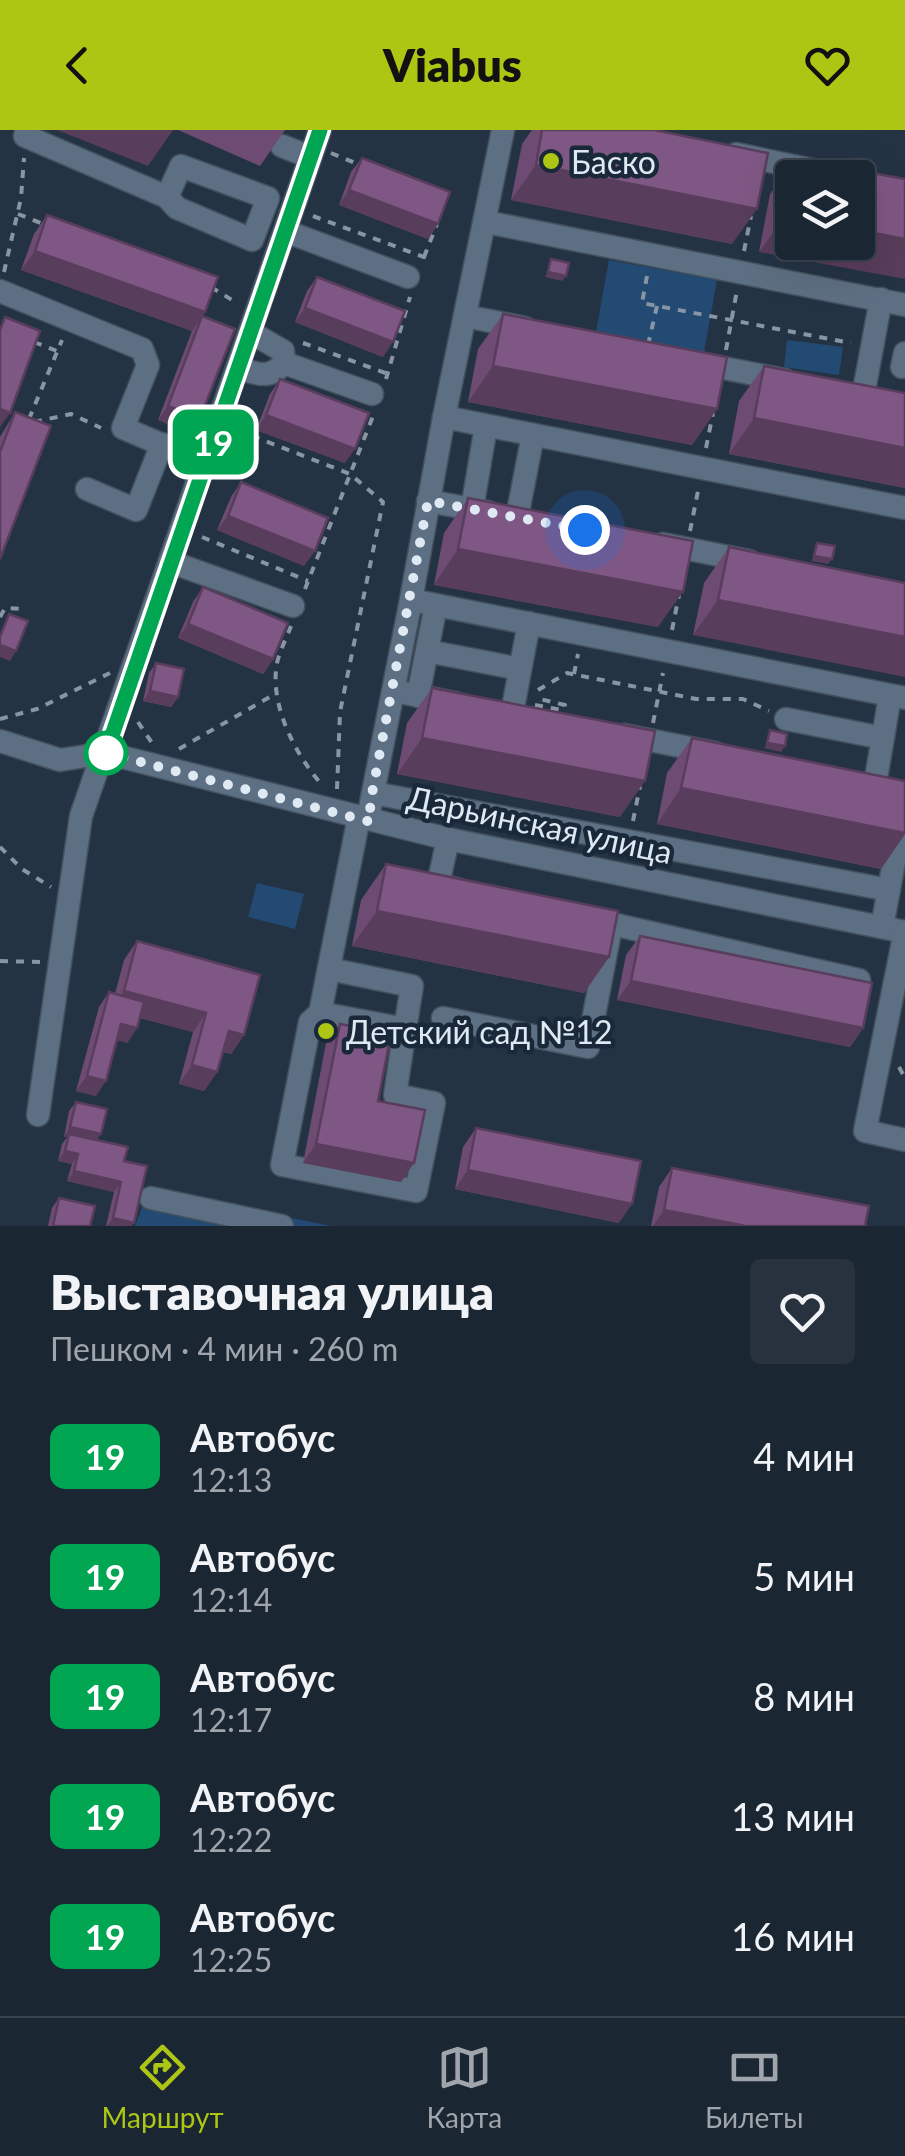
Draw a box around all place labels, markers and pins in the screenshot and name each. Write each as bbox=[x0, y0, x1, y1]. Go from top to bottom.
place label: Баско bbox=[571, 142, 656, 181]
marker: Баско bbox=[540, 150, 562, 172]
unlabelled marker bbox=[85, 732, 127, 774]
place label: Детский сад №12 bbox=[346, 1012, 613, 1051]
marker: Детский сад №12 bbox=[315, 1020, 337, 1042]

